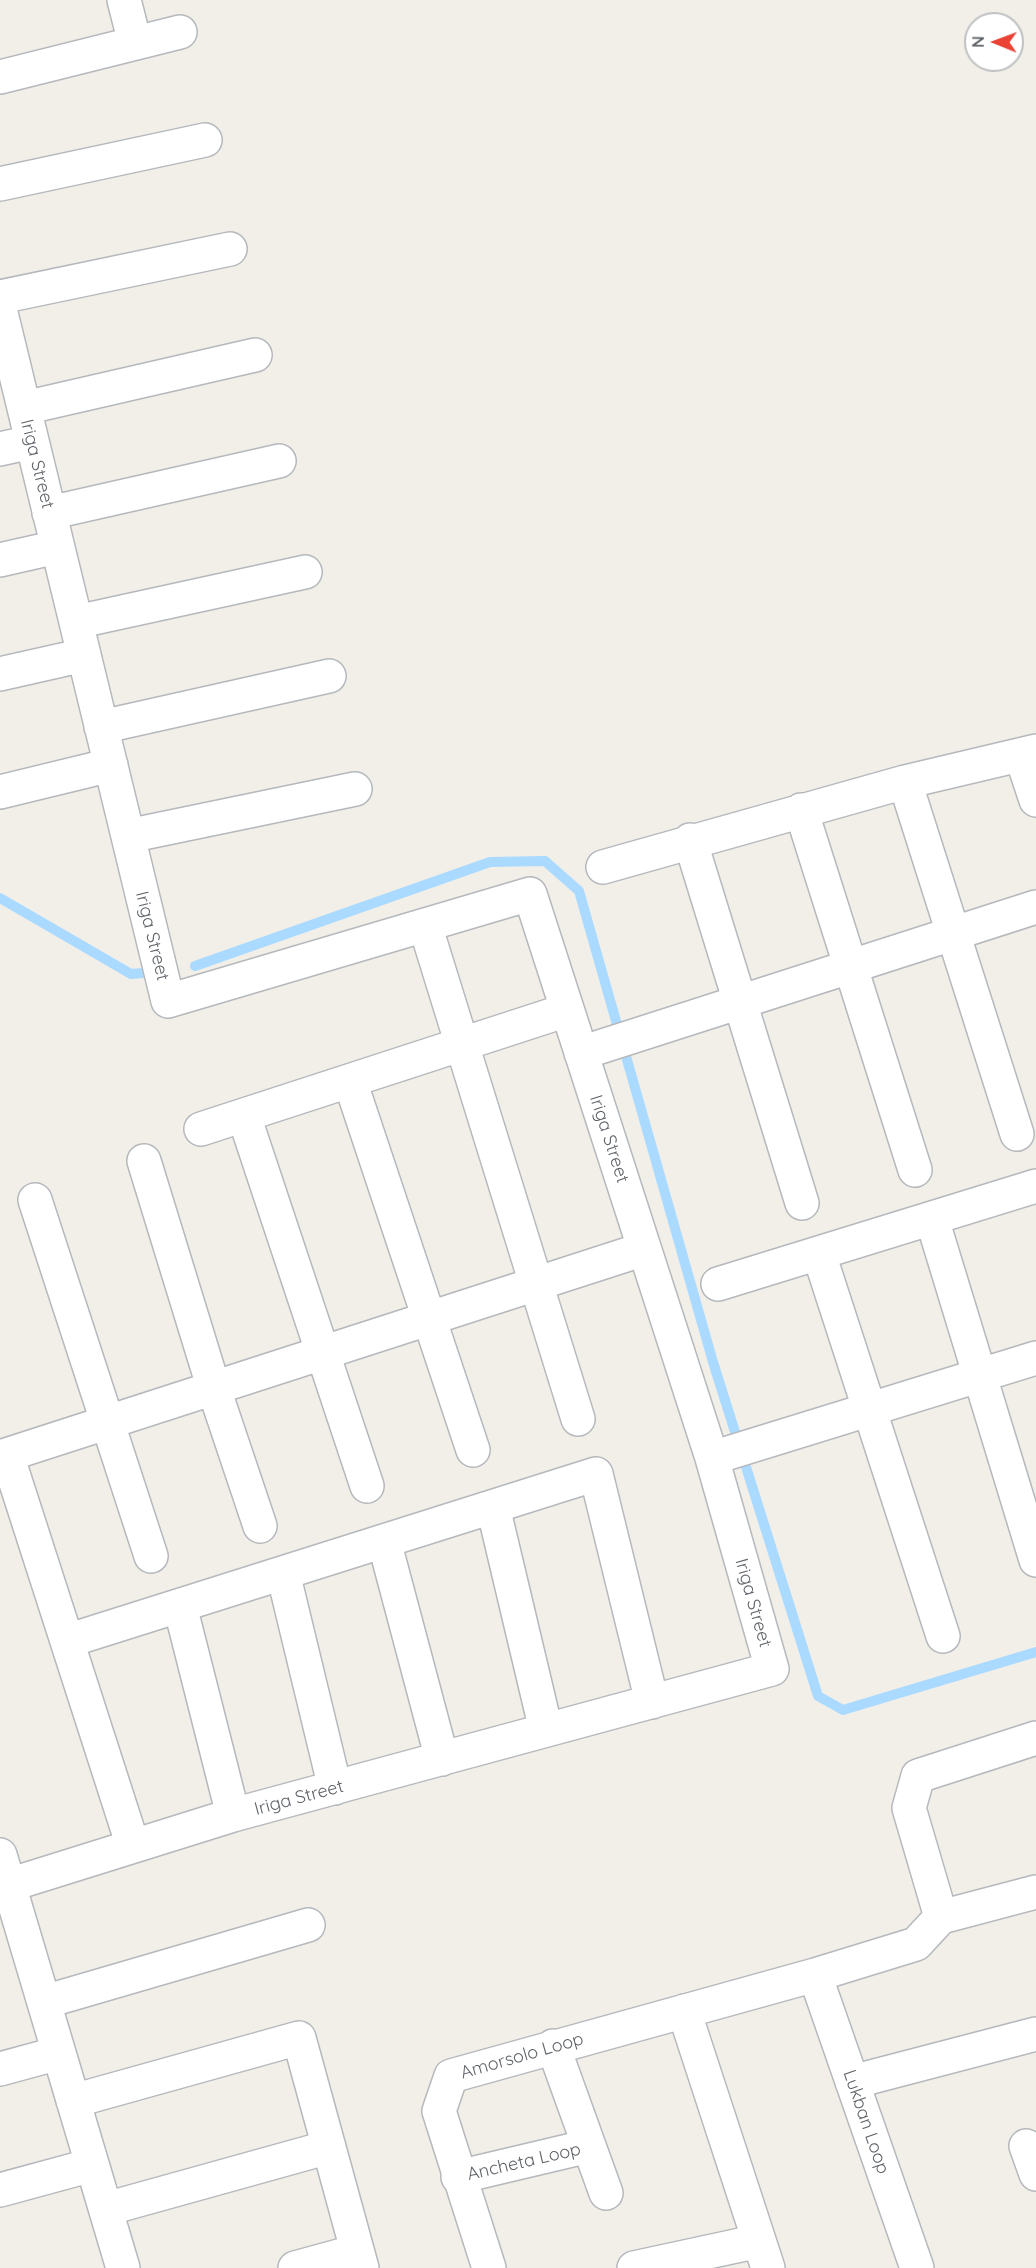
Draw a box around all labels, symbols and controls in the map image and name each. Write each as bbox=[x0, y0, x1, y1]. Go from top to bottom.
north arrow bbox=[964, 12, 1024, 72]
text: N bbox=[968, 36, 988, 48]
street label: Iriga Street bbox=[15, 417, 59, 511]
street label: Iriga Street bbox=[130, 889, 174, 983]
street label: Iriga Street bbox=[585, 1092, 633, 1186]
street label: Iriga Street bbox=[730, 1556, 776, 1650]
street label: Iriga Street bbox=[252, 1776, 346, 1820]
street label: Amorsolo Loop bbox=[458, 2028, 586, 2084]
street label: Lukban Loop bbox=[838, 2067, 894, 2177]
street label: Ancheta Loop bbox=[465, 2138, 583, 2186]

